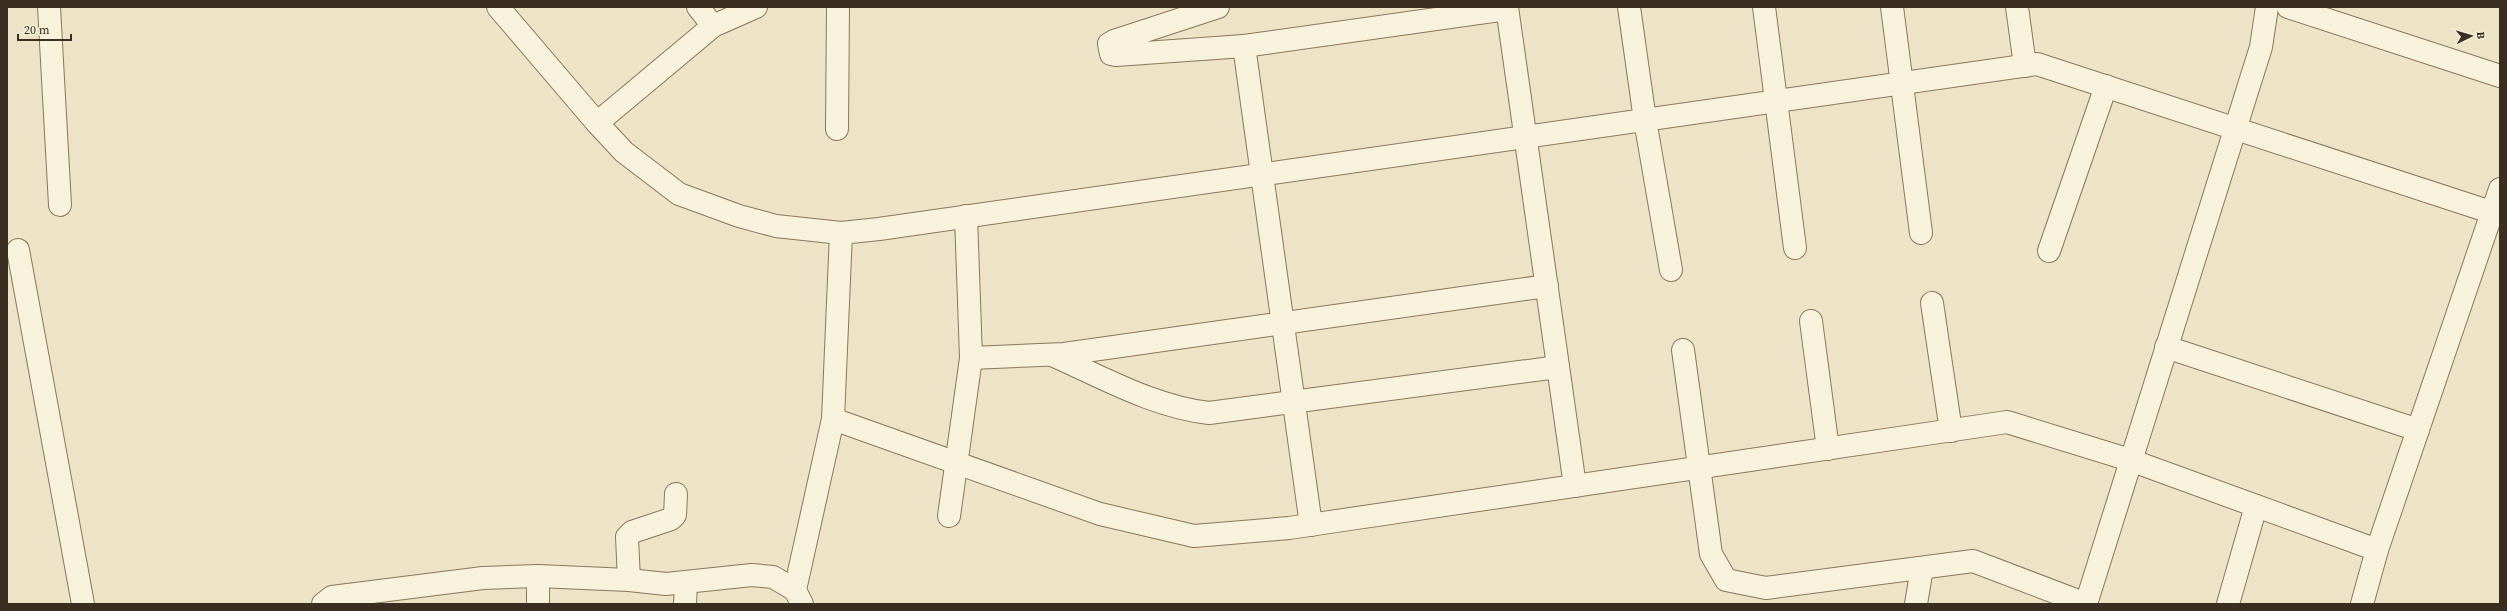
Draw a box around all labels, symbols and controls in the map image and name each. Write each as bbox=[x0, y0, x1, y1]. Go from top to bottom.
scale bar bbox=[18, 16, 71, 42]
north arrow bbox=[2451, 16, 2491, 56]
text: 20 m bbox=[24, 22, 50, 38]
text: B bbox=[2473, 31, 2488, 39]

